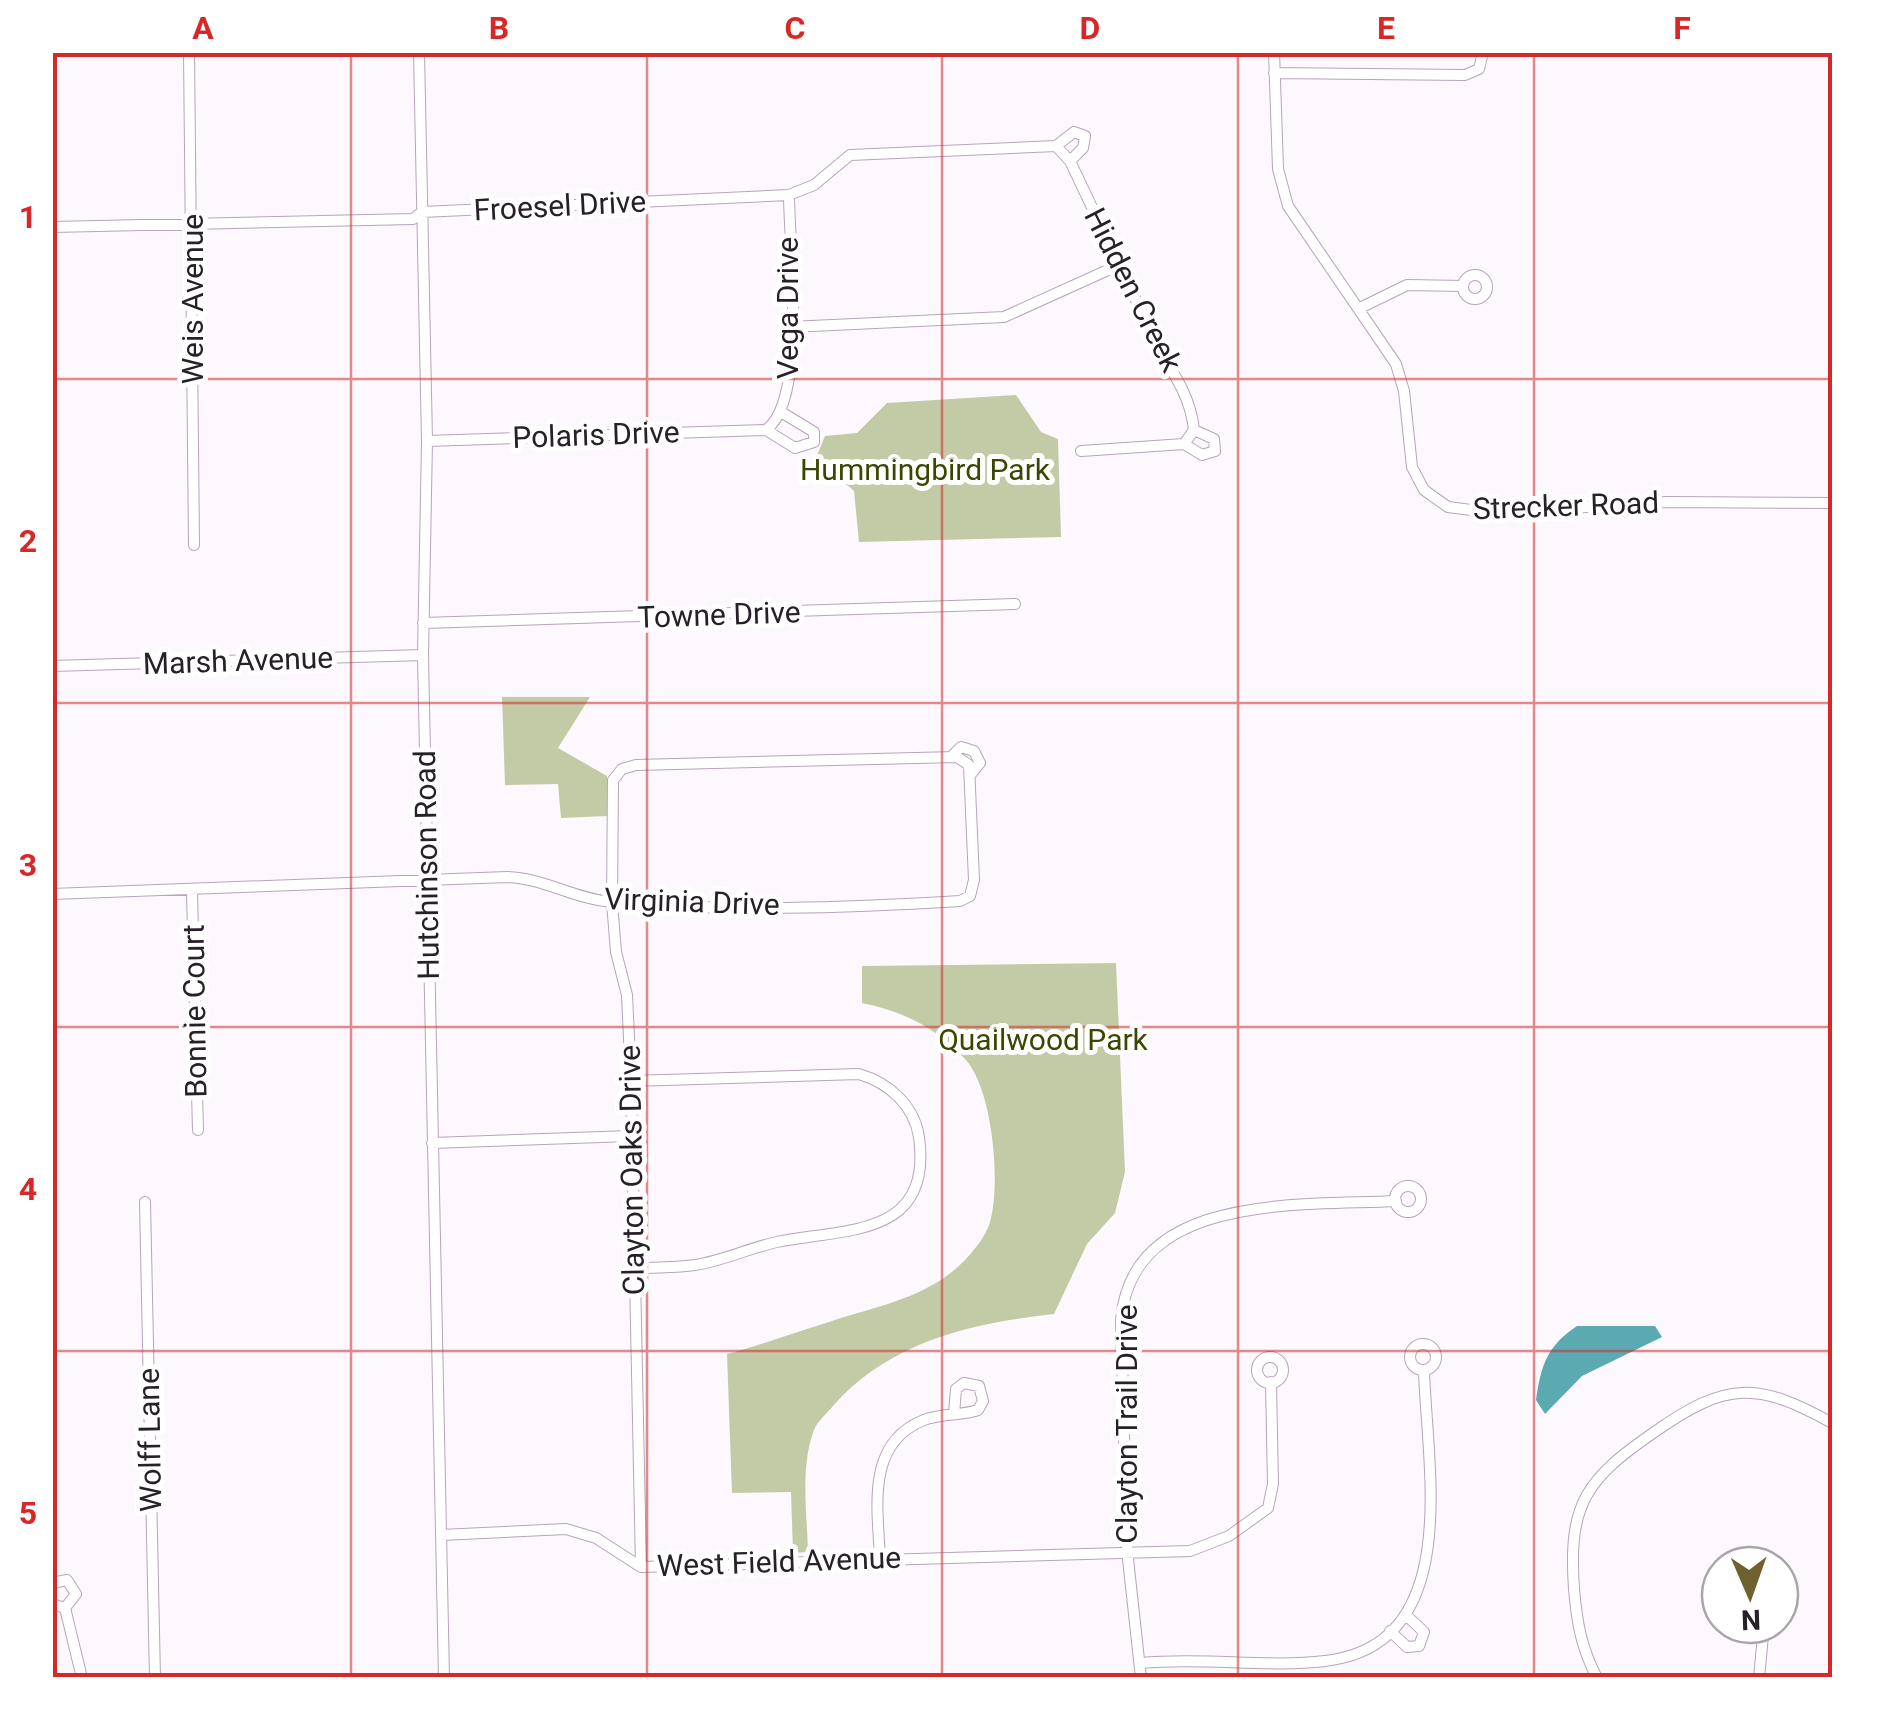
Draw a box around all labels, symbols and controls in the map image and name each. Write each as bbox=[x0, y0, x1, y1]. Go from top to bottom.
text: A bbox=[192, 9, 214, 47]
text: B bbox=[489, 9, 509, 47]
text: C bbox=[785, 9, 805, 47]
text: D bbox=[1080, 9, 1100, 47]
text: E bbox=[1377, 9, 1395, 47]
text: F bbox=[1673, 9, 1691, 47]
street label: Froesel Drive bbox=[473, 184, 647, 227]
text: 1 bbox=[19, 198, 37, 236]
street label: Hidden Creek bbox=[1077, 202, 1190, 378]
street label: Weis Avenue bbox=[175, 214, 210, 384]
street label: Vega Drive bbox=[770, 237, 805, 379]
street label: Polaris Drive bbox=[512, 414, 680, 455]
park label: Hummingbird Park bbox=[800, 452, 1051, 487]
street label: Strecker Road bbox=[1472, 485, 1660, 526]
text: 2 bbox=[19, 522, 37, 560]
street label: Towne Drive bbox=[637, 594, 801, 635]
street label: Marsh Avenue bbox=[142, 640, 334, 681]
street label: Hutchinson Road bbox=[407, 750, 446, 980]
text: 3 bbox=[19, 846, 37, 884]
street label: Virginia Drive bbox=[604, 881, 780, 922]
street label: Bonnie Court bbox=[175, 924, 214, 1098]
park label: Quailwood Park bbox=[938, 1022, 1149, 1057]
street label: Clayton Oaks Drive bbox=[612, 1045, 651, 1295]
text: 4 bbox=[19, 1170, 37, 1208]
street label: Clayton Trail Drive bbox=[1109, 1304, 1144, 1544]
street label: Wolff Lane bbox=[131, 1368, 168, 1512]
text: 5 bbox=[19, 1494, 37, 1532]
street label: West Field Avenue bbox=[656, 1540, 902, 1583]
north arrow bbox=[1700, 1545, 1800, 1645]
text: N bbox=[1740, 1603, 1761, 1636]

